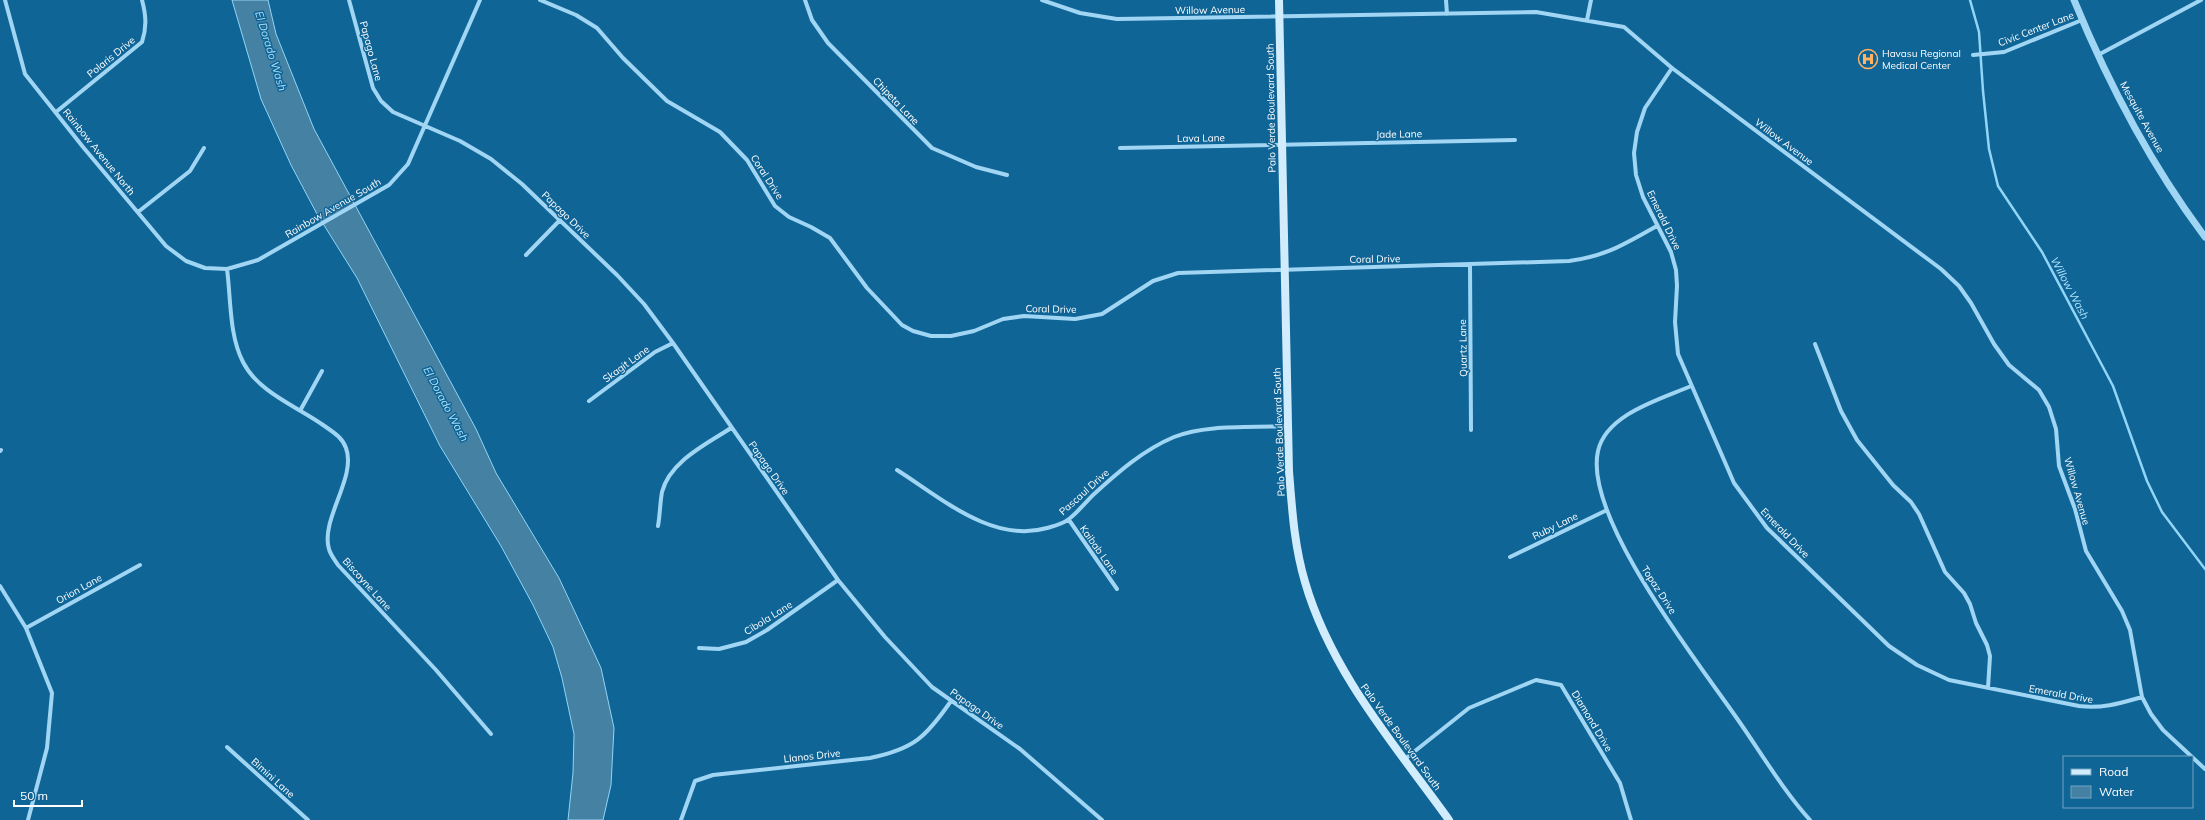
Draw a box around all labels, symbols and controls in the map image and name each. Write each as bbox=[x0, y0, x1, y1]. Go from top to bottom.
street label: Willow Avenue bbox=[1175, 3, 1245, 17]
water label: El Dorado Wash bbox=[252, 9, 290, 93]
street label: Civic Center Lane bbox=[1996, 9, 2076, 49]
street label: Papago Lane bbox=[357, 20, 385, 82]
street label: Polaris Drive bbox=[84, 34, 138, 80]
street label: Palo Verde Boulevard South bbox=[1263, 43, 1279, 173]
place label: Havasu Regional Medical Center bbox=[1882, 47, 1961, 72]
hospital icon: Havasu Regional Medical Center bbox=[1857, 48, 1879, 70]
street label: Chipeta Lane bbox=[870, 74, 922, 128]
street label: Mesquite Avenue bbox=[2117, 79, 2167, 155]
street label: Rainbow Avenue North bbox=[60, 106, 138, 198]
street label: Willow Avenue bbox=[1752, 116, 1816, 168]
street label: Jade Lane bbox=[1376, 127, 1422, 141]
street label: Lava Lane bbox=[1177, 131, 1225, 145]
street label: Coral Drive bbox=[748, 152, 786, 202]
street label: Rainbow Avenue South bbox=[283, 175, 383, 241]
street label: Emerald Drive bbox=[1644, 188, 1684, 252]
street label: Papago Drive bbox=[539, 189, 593, 241]
street label: Coral Drive bbox=[1349, 252, 1401, 266]
water label: Willow Wash bbox=[2048, 254, 2092, 322]
street label: Coral Drive bbox=[1025, 302, 1077, 316]
street label: Quartz Lane bbox=[1456, 319, 1470, 377]
street label: Skagit Lane bbox=[600, 343, 652, 385]
water label: El Dorado Wash bbox=[420, 364, 472, 444]
street label: Palo Verde Boulevard South bbox=[1270, 367, 1288, 497]
street label: Papago Drive bbox=[746, 439, 792, 497]
street label: Willow Avenue bbox=[2061, 456, 2093, 526]
street label: Pascaul Drive bbox=[1056, 466, 1112, 518]
street label: Emerald Drive bbox=[1758, 505, 1812, 561]
street label: Ruby Lane bbox=[1530, 509, 1580, 543]
street label: Kaibab Lane bbox=[1077, 522, 1121, 578]
street label: Biscayne Lane bbox=[340, 555, 394, 613]
street label: Topaz Drive bbox=[1639, 563, 1679, 617]
street label: Orion Lane bbox=[54, 571, 104, 607]
street label: Cibola Lane bbox=[741, 598, 795, 638]
street label: Palo Verde Boulevard South bbox=[1358, 681, 1444, 793]
street label: Emerald Drive bbox=[2028, 682, 2094, 706]
street label: Papago Drive bbox=[948, 686, 1006, 732]
street label: Diamond Drive bbox=[1569, 688, 1615, 754]
street label: Llanos Drive bbox=[783, 747, 841, 765]
street label: Bimini Lane bbox=[249, 755, 297, 801]
legend bbox=[2063, 756, 2193, 808]
text: Road bbox=[2099, 764, 2128, 779]
scale bar bbox=[14, 782, 82, 808]
text: Water bbox=[2099, 784, 2135, 799]
text: 50 m bbox=[20, 788, 48, 803]

